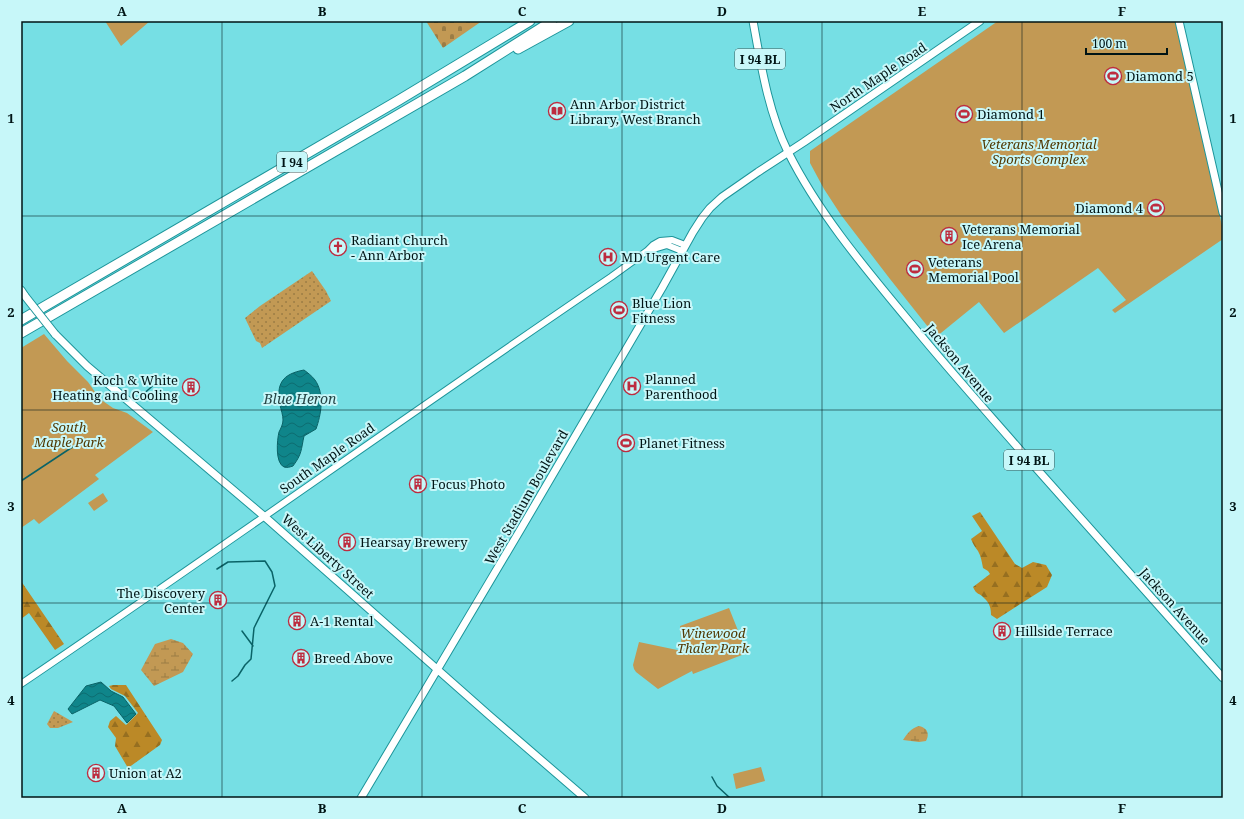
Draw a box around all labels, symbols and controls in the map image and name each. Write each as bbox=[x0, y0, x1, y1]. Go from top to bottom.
text: A bbox=[117, 2, 127, 20]
text: B bbox=[318, 2, 327, 20]
text: C bbox=[518, 2, 527, 20]
text: D bbox=[717, 2, 727, 20]
text: E bbox=[918, 2, 927, 20]
text: F bbox=[1118, 2, 1126, 20]
scale bar bbox=[1086, 30, 1167, 56]
text: 100 m bbox=[1092, 35, 1127, 52]
street label: North Maple Road bbox=[826, 38, 930, 116]
road number: I 94 BL bbox=[735, 49, 785, 69]
sports icon: Diamond 5 bbox=[1103, 66, 1123, 86]
place label: Diamond 5 bbox=[1126, 67, 1194, 85]
place label: Ann Arbor District Library, West Branch bbox=[570, 95, 701, 128]
library icon: Ann Arbor District Library, West Branch bbox=[547, 101, 567, 121]
sports icon: Diamond 1 bbox=[954, 104, 974, 124]
place label: Diamond 1 bbox=[977, 105, 1045, 123]
text: 1 bbox=[7, 109, 15, 127]
text: 1 bbox=[1229, 109, 1237, 127]
park label: Veterans Memorial Sports Complex bbox=[981, 135, 1097, 168]
road number: I 94 bbox=[277, 152, 307, 172]
sports icon: Diamond 4 bbox=[1146, 198, 1166, 218]
place label: Diamond 4 bbox=[1075, 199, 1144, 217]
place label: Veterans Memorial Ice Arena bbox=[962, 220, 1080, 253]
building icon: Veterans Memorial Ice Arena bbox=[939, 226, 959, 246]
place label: Radiant Church - Ann Arbor bbox=[351, 231, 448, 264]
church icon: Radiant Church - Ann Arbor bbox=[328, 237, 348, 257]
hospital icon: MD Urgent Care bbox=[598, 247, 618, 267]
place label: MD Urgent Care bbox=[621, 248, 720, 266]
place label: Veterans Memorial Pool bbox=[928, 253, 1019, 286]
sports icon: Veterans Memorial Pool bbox=[905, 259, 925, 279]
place label: Blue Lion Fitness bbox=[632, 294, 692, 327]
sports icon: Blue Lion Fitness bbox=[609, 300, 629, 320]
text: 2 bbox=[7, 303, 15, 321]
text: 2 bbox=[1229, 303, 1237, 321]
street label: Jackson Avenue bbox=[921, 319, 998, 406]
place label: Planned Parenthood bbox=[645, 370, 717, 403]
place label: Koch & White Heating and Cooling bbox=[52, 371, 178, 404]
hospital icon: Planned Parenthood bbox=[622, 376, 642, 396]
building icon: Koch & White Heating and Cooling bbox=[181, 377, 201, 397]
water label: Blue Heron bbox=[262, 389, 337, 408]
park label: South Maple Park bbox=[33, 418, 105, 451]
street label: South Maple Road bbox=[276, 418, 378, 498]
street label: West Stadium Boulevard bbox=[480, 426, 572, 568]
sports icon: Planet Fitness bbox=[616, 433, 636, 453]
place label: Planet Fitness bbox=[639, 434, 725, 452]
road number: I 94 BL bbox=[1004, 450, 1054, 470]
building icon: Focus Photo bbox=[408, 474, 428, 494]
place label: Focus Photo bbox=[431, 475, 505, 493]
text: 3 bbox=[7, 497, 15, 515]
text: 3 bbox=[1229, 497, 1237, 515]
street label: West Liberty Street bbox=[278, 510, 378, 603]
building icon: Hearsay Brewery bbox=[337, 532, 357, 552]
place label: Hearsay Brewery bbox=[360, 533, 468, 551]
street label: Jackson Avenue bbox=[1135, 563, 1214, 648]
place label: The Discovery Center bbox=[117, 584, 206, 617]
building icon: The Discovery Center bbox=[208, 590, 228, 610]
building icon: A-1 Rental bbox=[287, 611, 307, 631]
place label: A-1 Rental bbox=[310, 612, 374, 630]
building icon: Hillside Terrace bbox=[992, 621, 1012, 641]
place label: Hillside Terrace bbox=[1015, 622, 1113, 640]
park label: Winewood Thaler Park bbox=[677, 624, 750, 657]
building icon: Breed Above bbox=[291, 648, 311, 668]
place label: Breed Above bbox=[314, 649, 393, 667]
text: 4 bbox=[7, 691, 15, 709]
text: 4 bbox=[1229, 691, 1237, 709]
building icon: Union at A2 bbox=[86, 763, 106, 783]
place label: Union at A2 bbox=[109, 764, 182, 782]
text: A bbox=[117, 799, 127, 817]
text: B bbox=[318, 799, 327, 817]
text: C bbox=[518, 799, 527, 817]
text: D bbox=[717, 799, 727, 817]
text: E bbox=[918, 799, 927, 817]
text: F bbox=[1118, 799, 1126, 817]

